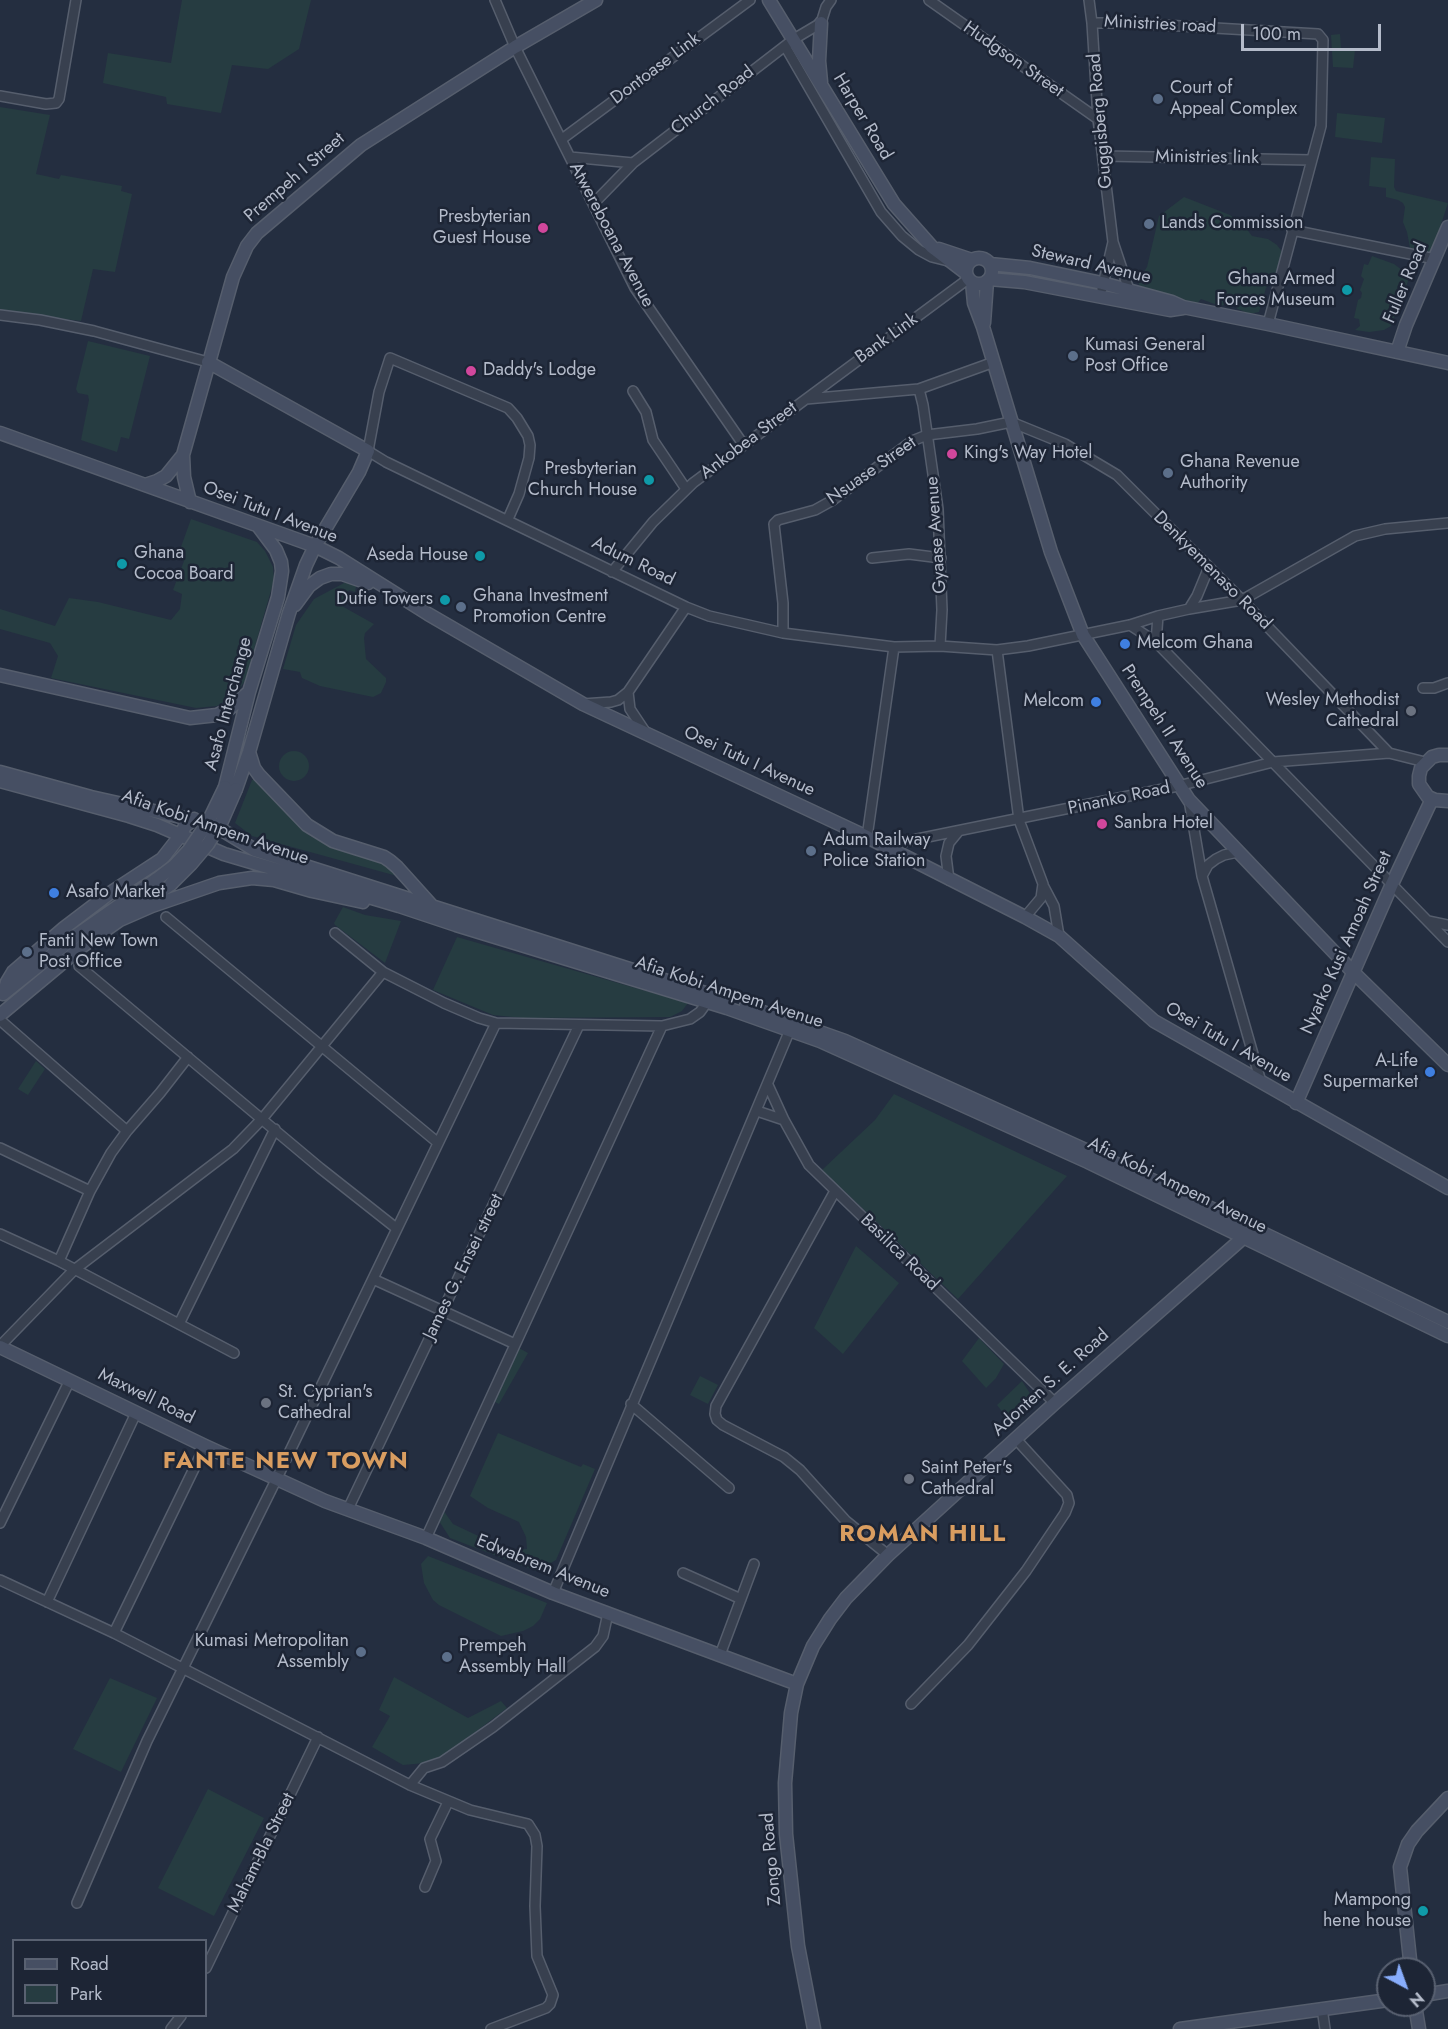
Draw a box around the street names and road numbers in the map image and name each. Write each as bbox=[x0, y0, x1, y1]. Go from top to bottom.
street label: Ministries road bbox=[1103, 11, 1217, 39]
street label: Hudgson Street bbox=[959, 17, 1067, 103]
street label: Dontoase Link bbox=[607, 28, 705, 110]
street label: Guggisberg Road bbox=[1084, 52, 1118, 190]
street label: Church Road bbox=[667, 62, 759, 140]
street label: Harper Road bbox=[828, 70, 896, 164]
street label: Prempeh I Street bbox=[240, 129, 350, 227]
street label: Ministries link bbox=[1155, 146, 1259, 170]
street label: Atwereboana Avenue bbox=[564, 159, 658, 311]
street label: Fuller Road bbox=[1379, 239, 1433, 327]
street label: Steward Avenue bbox=[1029, 241, 1153, 289]
street label: Bank Link bbox=[852, 309, 922, 369]
street label: Ankobea Street bbox=[696, 398, 802, 484]
street label: Nsuase Street bbox=[823, 432, 921, 510]
street label: Gyaase Avenue bbox=[922, 476, 952, 594]
street label: Osei Tutu I Avenue bbox=[200, 477, 340, 549]
street label: Denkyemenaso Road bbox=[1148, 507, 1276, 635]
street label: Adum Road bbox=[588, 533, 678, 591]
street label: Asafo Interchange bbox=[201, 635, 257, 773]
street label: Prempeh II Avenue bbox=[1116, 661, 1212, 793]
street label: Osei Tutu I Avenue bbox=[680, 722, 818, 802]
street label: Pinanko Road bbox=[1066, 778, 1172, 820]
street label: Afia Kobi Ampem Avenue bbox=[119, 786, 311, 870]
street label: Nyarko Kusi Amoah Street bbox=[1297, 848, 1397, 1038]
street label: Afia Kobi Ampem Avenue bbox=[632, 952, 826, 1034]
street label: Osei Tutu I Avenue bbox=[1161, 998, 1295, 1088]
street label: Afia Kobi Ampem Avenue bbox=[1084, 1133, 1270, 1239]
street label: James G. Ensei street bbox=[419, 1191, 509, 1343]
street label: Basilica Road bbox=[855, 1210, 943, 1296]
street label: Adonten S. E. Road bbox=[988, 1325, 1114, 1441]
street label: Maxwell Road bbox=[94, 1364, 198, 1430]
street label: Edwabrem Avenue bbox=[473, 1530, 613, 1604]
street label: Maham-Bla Street bbox=[224, 1790, 300, 1916]
street label: Zongo Road bbox=[757, 1812, 787, 1906]

